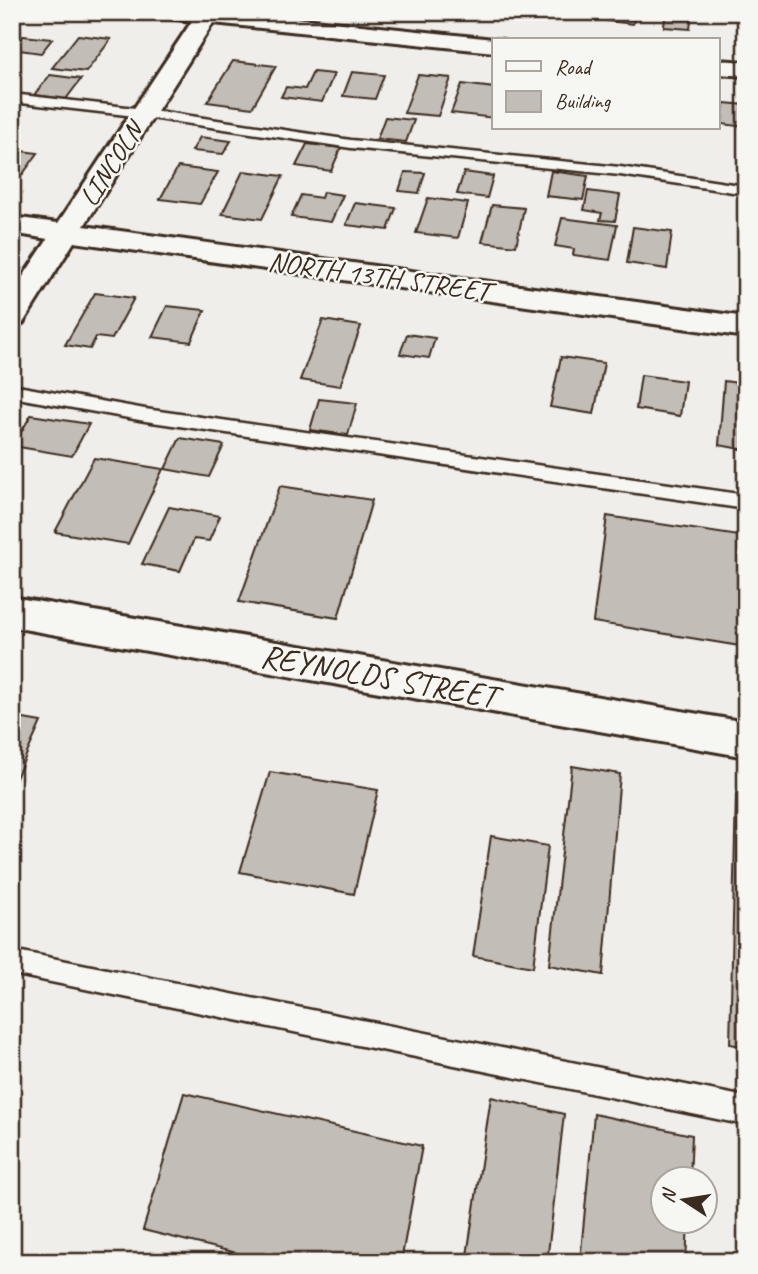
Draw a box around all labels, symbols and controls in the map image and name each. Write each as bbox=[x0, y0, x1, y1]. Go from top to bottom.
legend bbox=[492, 38, 720, 130]
text: Road bbox=[555, 54, 594, 80]
text: Building bbox=[555, 88, 612, 114]
street label: LINCOLN bbox=[71, 112, 153, 212]
street label: NORTH 13TH STREET bbox=[266, 243, 499, 310]
street label: REYNOLDS STREET bbox=[258, 635, 507, 719]
north arrow bbox=[650, 1166, 720, 1236]
text: N bbox=[655, 1185, 682, 1205]

